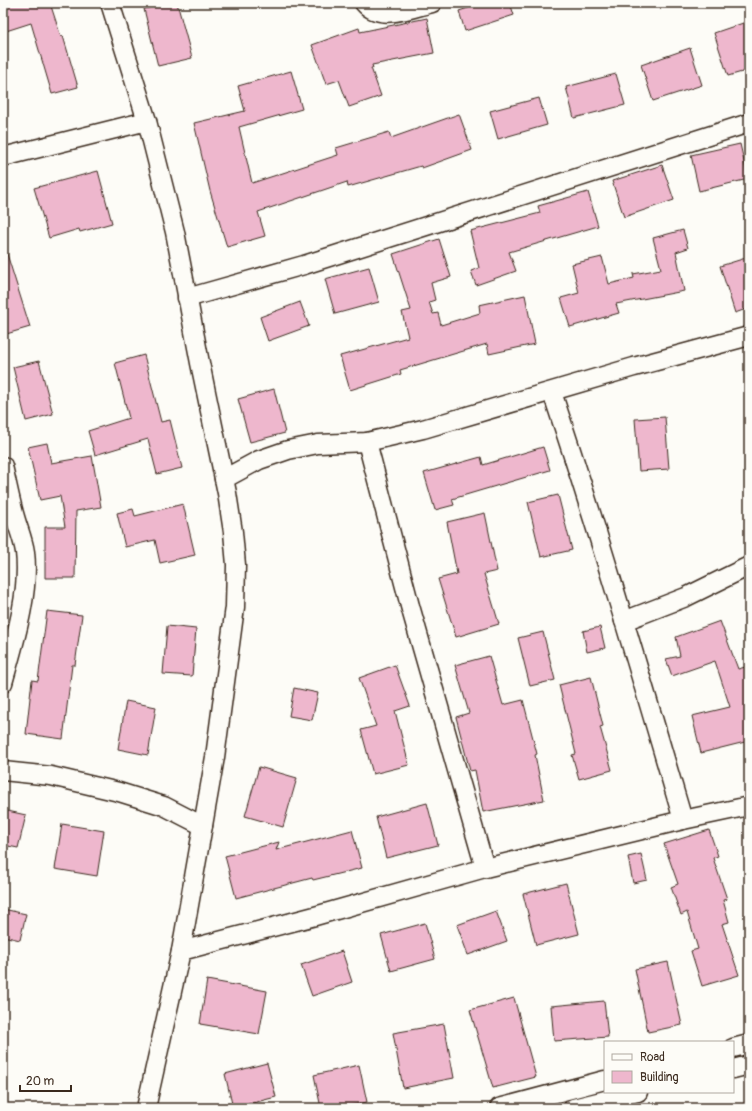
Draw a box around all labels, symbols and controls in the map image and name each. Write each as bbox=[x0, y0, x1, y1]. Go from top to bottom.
legend bbox=[604, 1041, 734, 1093]
text: Road bbox=[640, 1050, 665, 1065]
scale bar bbox=[20, 1067, 71, 1093]
text: Building bbox=[640, 1070, 679, 1085]
text: 20 m bbox=[26, 1074, 55, 1089]

